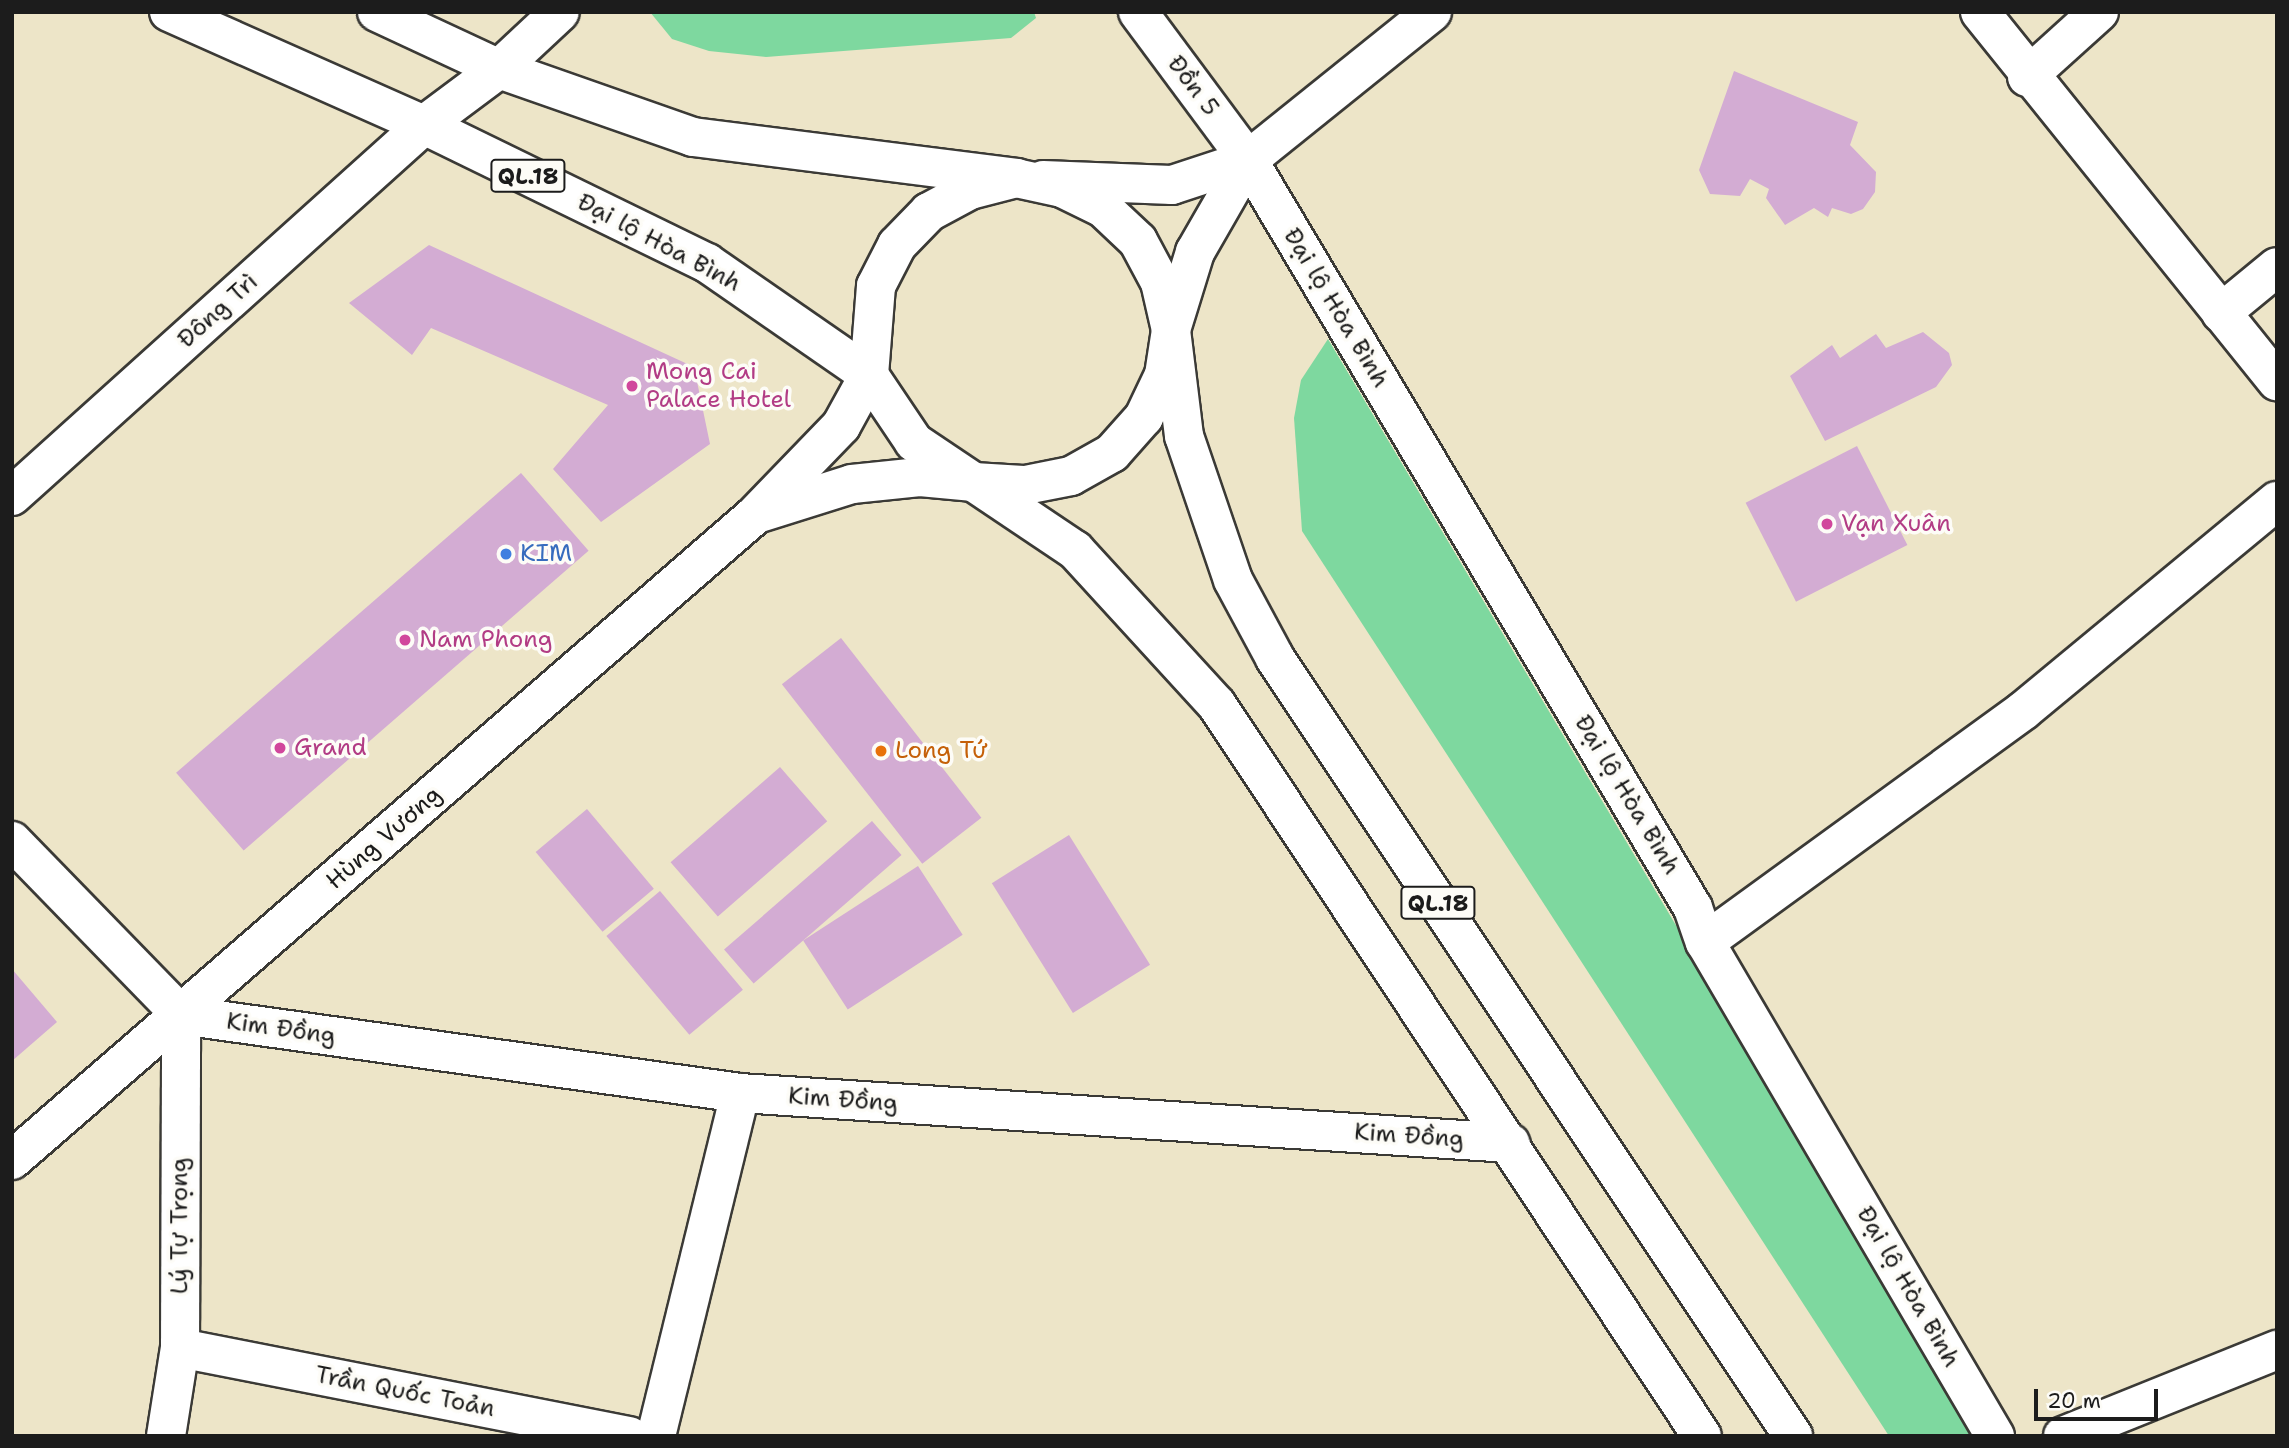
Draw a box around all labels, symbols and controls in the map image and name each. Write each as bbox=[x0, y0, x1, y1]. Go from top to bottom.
street label: Đồn 5 bbox=[1161, 50, 1225, 122]
road number: QL.18 bbox=[490, 156, 566, 196]
street label: Đại lộ Hòa Bình bbox=[572, 188, 746, 298]
street label: Đại lộ Hòa Bình bbox=[1277, 223, 1395, 393]
street label: Đông Trì bbox=[172, 268, 264, 354]
place label: Mong Cai Palace Hotel bbox=[646, 358, 791, 414]
marker: Mong Cai Palace Hotel bbox=[624, 378, 640, 394]
place label: Vạn Xuân bbox=[1841, 510, 1951, 538]
marker: Vạn Xuân bbox=[1819, 516, 1835, 532]
place label: KIM bbox=[520, 540, 572, 568]
marker: KIM bbox=[498, 546, 514, 562]
place label: Nam Phong bbox=[419, 626, 553, 654]
marker: Nam Phong bbox=[397, 632, 413, 648]
street label: Đại lộ Hòa Bình bbox=[1568, 710, 1686, 880]
place label: Grand bbox=[294, 734, 367, 762]
place label: Long Tứ bbox=[895, 737, 987, 765]
marker: Grand bbox=[272, 740, 288, 756]
marker: Long Tứ bbox=[873, 743, 889, 759]
street label: Hùng Vương bbox=[321, 780, 447, 896]
road number: QL.18 bbox=[1400, 884, 1476, 922]
street label: Kim Đồng bbox=[225, 1007, 337, 1051]
street label: Kim Đồng bbox=[787, 1082, 899, 1118]
street label: Kim Đồng bbox=[1353, 1118, 1465, 1154]
street label: Lý Tự Trọng bbox=[166, 1158, 194, 1294]
street label: Đại lộ Hòa Bình bbox=[1850, 1201, 1966, 1373]
street label: Trần Quốc Toản bbox=[313, 1360, 497, 1424]
scale bar bbox=[2037, 1374, 2161, 1418]
text: 20 m bbox=[2047, 1387, 2101, 1415]

